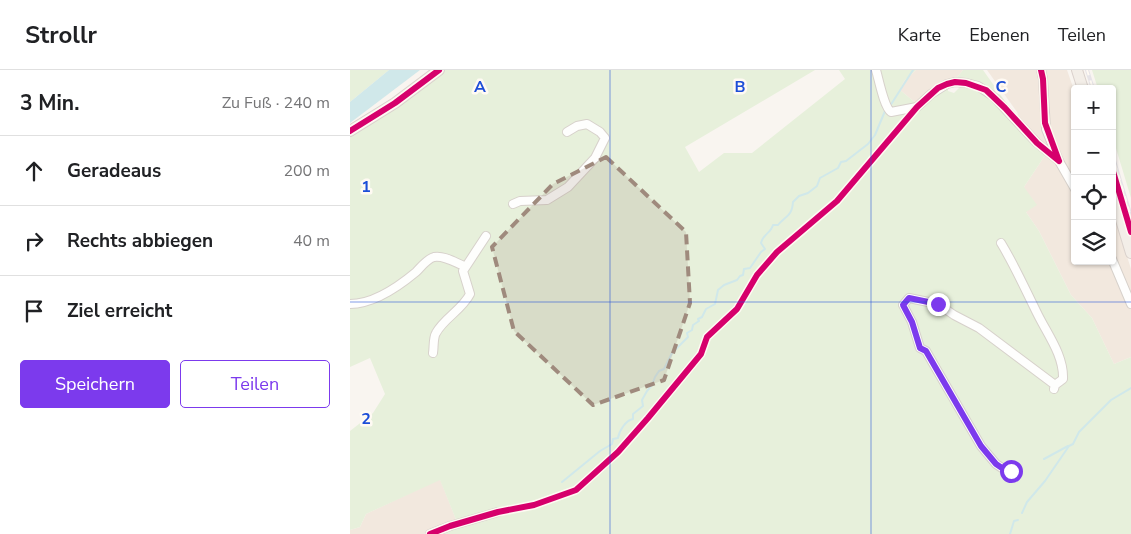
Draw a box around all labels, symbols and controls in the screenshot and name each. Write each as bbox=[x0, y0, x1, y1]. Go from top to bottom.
text: Strollr bbox=[25, 19, 97, 51]
text: Karte bbox=[898, 23, 941, 47]
text: Ebenen bbox=[969, 23, 1030, 47]
text: Teilen bbox=[1058, 23, 1106, 47]
text: A bbox=[474, 76, 486, 98]
text: B bbox=[734, 76, 746, 98]
text: C bbox=[996, 76, 1007, 98]
map controls bbox=[1071, 85, 1116, 265]
button: + bbox=[1071, 85, 1116, 130]
text: 3 Min. bbox=[20, 89, 79, 117]
text: Zu Fuß · 240 m bbox=[222, 92, 330, 114]
button: − bbox=[1071, 130, 1116, 175]
icon: ahead bbox=[20, 157, 48, 185]
text: Geradeaus bbox=[67, 158, 161, 184]
text: 200 m bbox=[283, 160, 330, 182]
button: locate bbox=[1071, 175, 1116, 220]
text: 1 bbox=[361, 176, 371, 198]
button: layers bbox=[1071, 220, 1116, 265]
icon: right bbox=[20, 227, 48, 255]
text: Rechts abbiegen bbox=[67, 228, 213, 254]
text: 40 m bbox=[293, 230, 330, 252]
route end bbox=[927, 293, 950, 316]
icon: arrive bbox=[20, 297, 48, 325]
text: Ziel erreicht bbox=[67, 298, 172, 324]
button: Speichern bbox=[20, 360, 170, 408]
button: Teilen bbox=[180, 360, 330, 408]
text: 2 bbox=[361, 408, 371, 430]
route start bbox=[1000, 460, 1023, 483]

